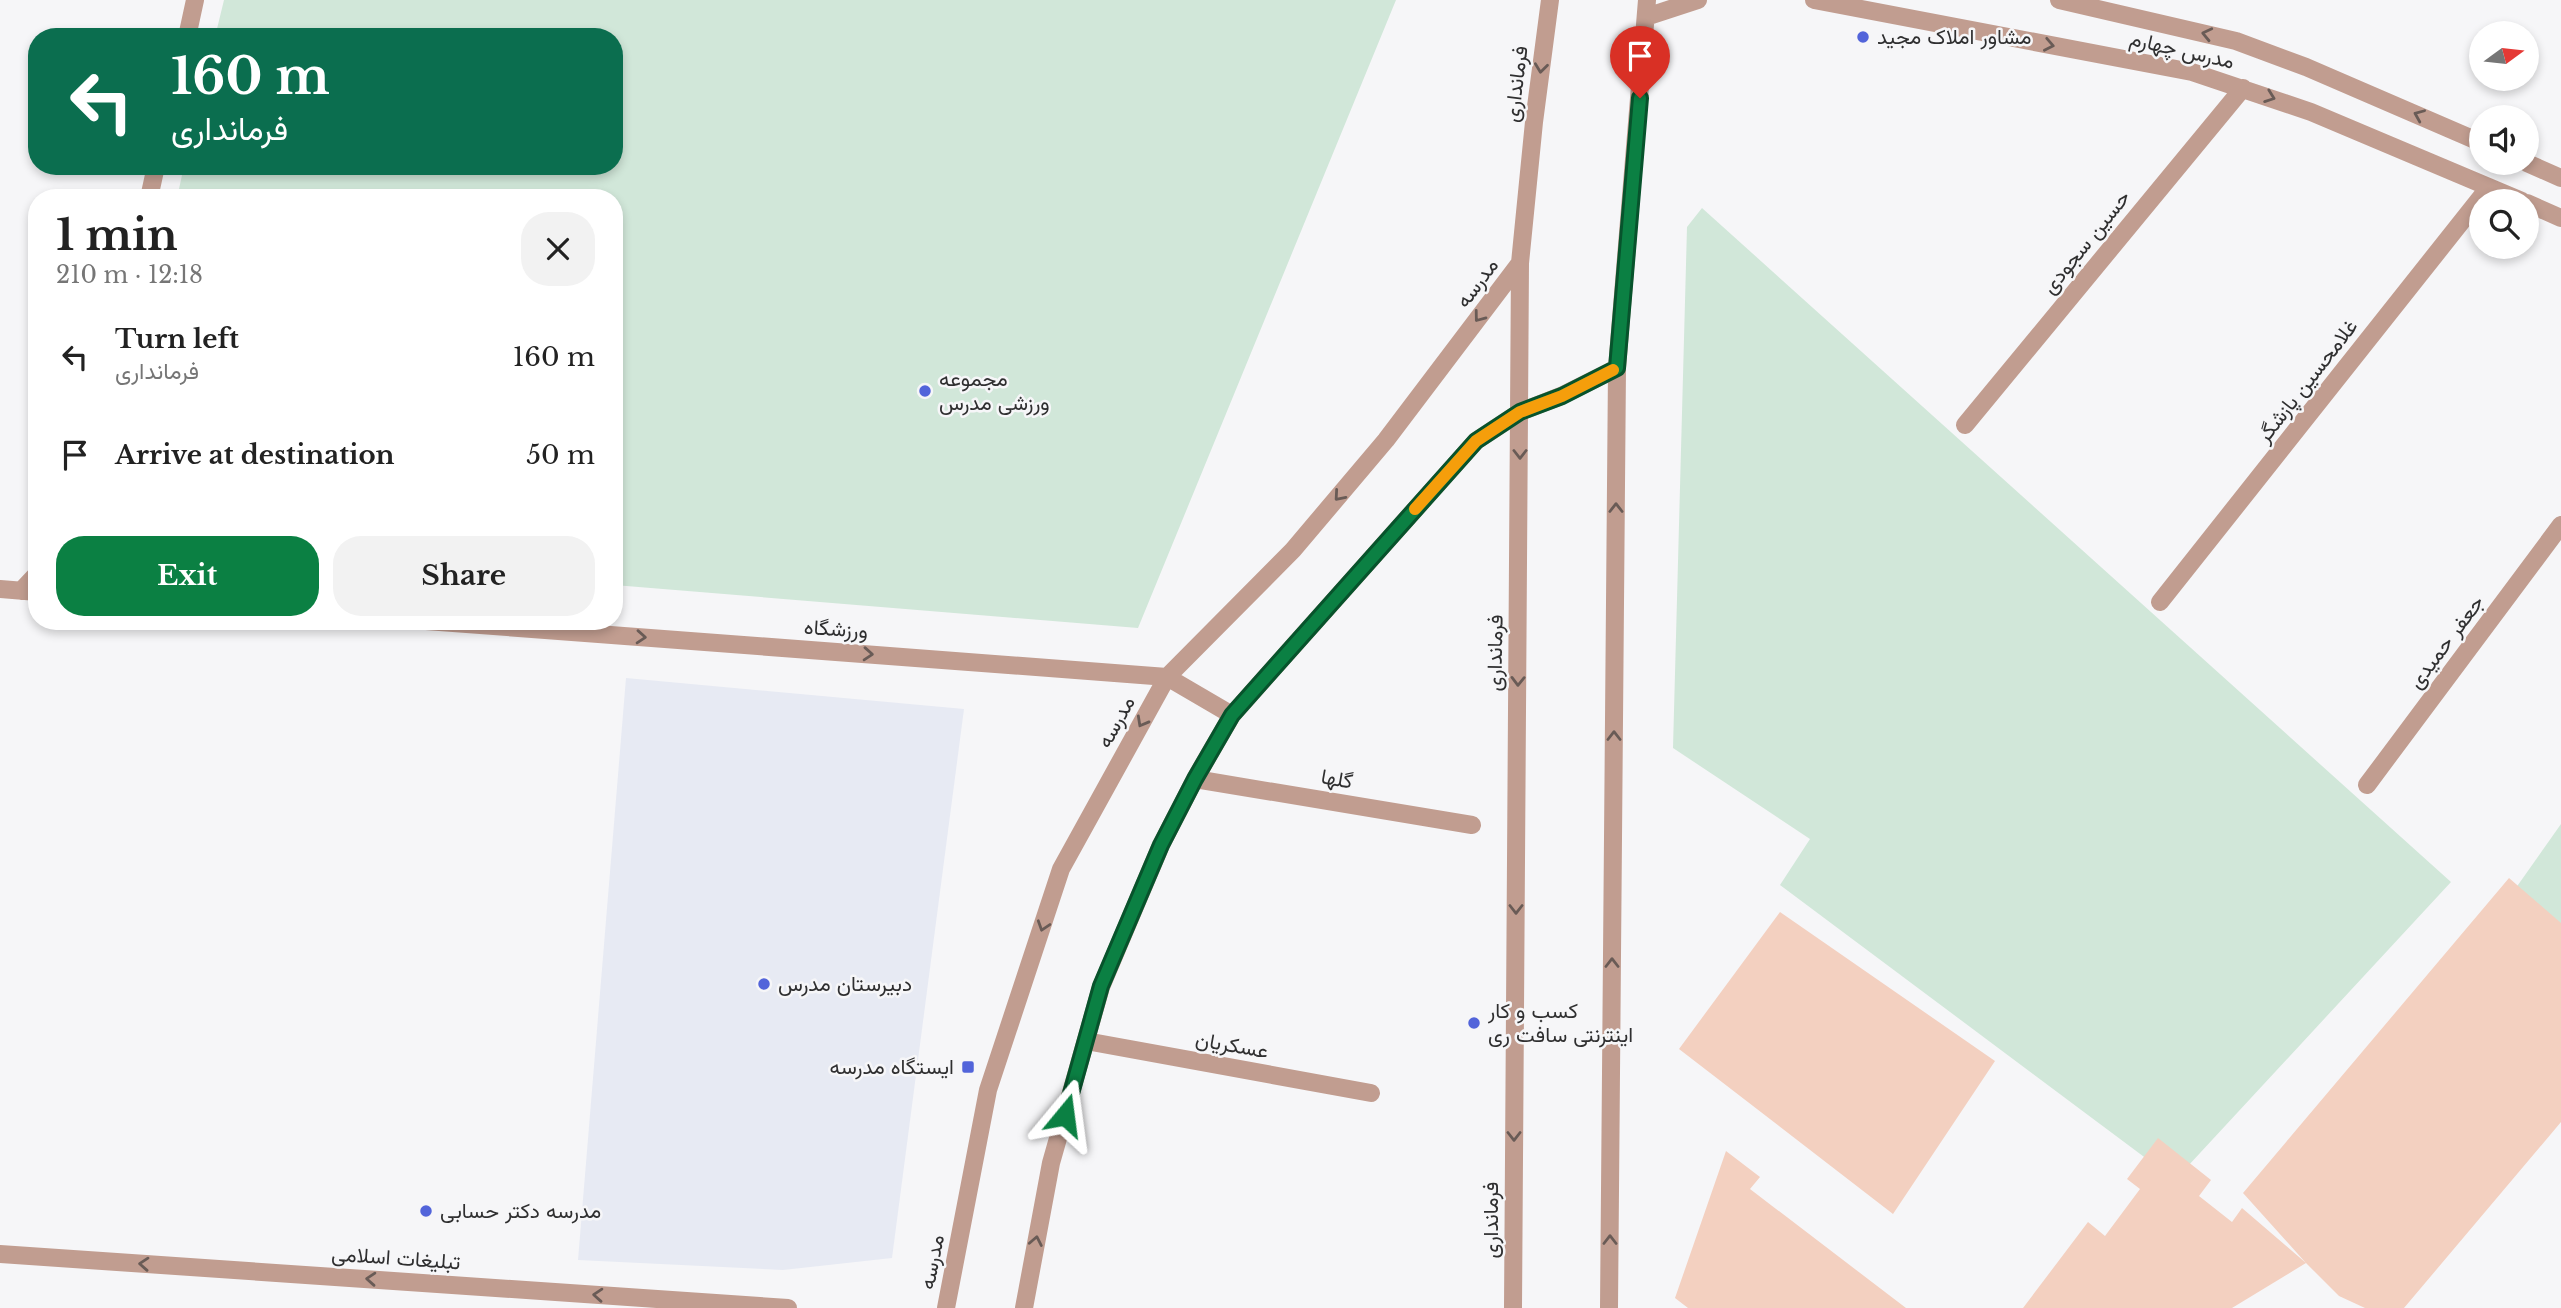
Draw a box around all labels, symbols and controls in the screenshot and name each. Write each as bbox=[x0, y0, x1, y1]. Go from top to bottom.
north arrow bbox=[2469, 21, 2539, 91]
map controls bbox=[2469, 21, 2539, 259]
place label: مشاور املاک مجید bbox=[1877, 24, 2031, 50]
street label: مدرس چهارم bbox=[2127, 25, 2237, 76]
pin bbox=[1610, 26, 1670, 98]
one-way arrow bbox=[2201, 28, 2213, 43]
marker: مشاور املاک مجید bbox=[1855, 29, 1871, 45]
icon: arrive bbox=[1621, 37, 1659, 75]
one-way arrow bbox=[2043, 37, 2055, 52]
street label: فرمانداری bbox=[1498, 44, 1534, 124]
text: 160 m bbox=[171, 46, 330, 107]
icon: left bbox=[56, 56, 147, 147]
one-way arrow bbox=[1533, 62, 1548, 74]
one-way arrow bbox=[2263, 89, 2275, 103]
button: sound bbox=[2469, 105, 2539, 175]
text: فرمانداری bbox=[171, 109, 288, 149]
one-way arrow bbox=[2414, 109, 2426, 123]
street label: حسین سجودی bbox=[2036, 185, 2136, 299]
button: search bbox=[2469, 189, 2539, 259]
text: 1 min bbox=[56, 209, 178, 261]
button: close bbox=[521, 212, 595, 286]
street label: مدرسه bbox=[1450, 253, 1504, 313]
text: 210 m · 12:18 bbox=[56, 261, 203, 289]
one-way arrow bbox=[1475, 310, 1488, 322]
street label: غلامحسین پازشگر bbox=[2250, 314, 2364, 449]
text: Turn left bbox=[115, 323, 239, 355]
icon: left bbox=[56, 338, 94, 376]
text: 160 m bbox=[513, 341, 595, 373]
text: فرمانداری bbox=[115, 357, 199, 385]
place label: مجموعه ورزشی مدرس bbox=[939, 366, 1050, 416]
marker: مجموعه ورزشی مدرس bbox=[917, 383, 933, 399]
icon: arrive bbox=[56, 436, 94, 474]
text: Arrive at destination bbox=[115, 439, 395, 471]
text: 50 m bbox=[526, 439, 595, 471]
one-way arrow bbox=[1512, 449, 1528, 459]
one-way arrow bbox=[1335, 488, 1347, 501]
one-way arrow bbox=[1608, 503, 1624, 513]
button: Exit bbox=[56, 536, 319, 616]
button: Share bbox=[333, 536, 595, 616]
street label: جعفر حمیدی bbox=[2402, 590, 2490, 694]
street label: ورزشگاه bbox=[803, 614, 869, 644]
street label: فرمانداری bbox=[1481, 614, 1509, 692]
one-way arrow bbox=[636, 629, 647, 644]
one-way arrow bbox=[863, 647, 874, 662]
one-way arrow bbox=[1510, 676, 1526, 687]
street label: مدرسه bbox=[1091, 691, 1141, 753]
one-way arrow bbox=[1137, 715, 1150, 727]
one-way arrow bbox=[1606, 730, 1622, 741]
street label: گلها bbox=[1319, 763, 1355, 795]
one-way arrow bbox=[1508, 904, 1524, 914]
one-way arrow bbox=[1037, 919, 1051, 931]
one-way arrow bbox=[1604, 958, 1620, 968]
place label: دبیرستان مدرس bbox=[778, 971, 912, 997]
marker: دبیرستان مدرس bbox=[756, 976, 772, 992]
place label: کسب و کار اینترنتی سافت ری bbox=[1487, 998, 1633, 1048]
marker: کسب و کار اینترنتی سافت ری bbox=[1466, 1015, 1482, 1031]
street label: عسکریان bbox=[1193, 1026, 1271, 1064]
place label: ایستگاه مدرسه bbox=[829, 1054, 954, 1080]
marker: ایستگاه مدرسه bbox=[960, 1059, 976, 1075]
position arrow bbox=[1028, 1078, 1102, 1152]
one-way arrow bbox=[1506, 1131, 1522, 1142]
street label: فرمانداری bbox=[1478, 1182, 1504, 1258]
place label: مدرسه دکتر حسابی bbox=[440, 1198, 601, 1224]
marker: مدرسه دکتر حسابی bbox=[418, 1203, 434, 1219]
street label: مدرسه bbox=[914, 1232, 950, 1292]
one-way arrow bbox=[1602, 1234, 1618, 1245]
one-way arrow bbox=[1028, 1235, 1043, 1247]
street label: تبلیغات اسلامی bbox=[331, 1241, 461, 1275]
one-way arrow bbox=[138, 1256, 149, 1271]
one-way arrow bbox=[365, 1272, 376, 1287]
one-way arrow bbox=[592, 1288, 603, 1303]

